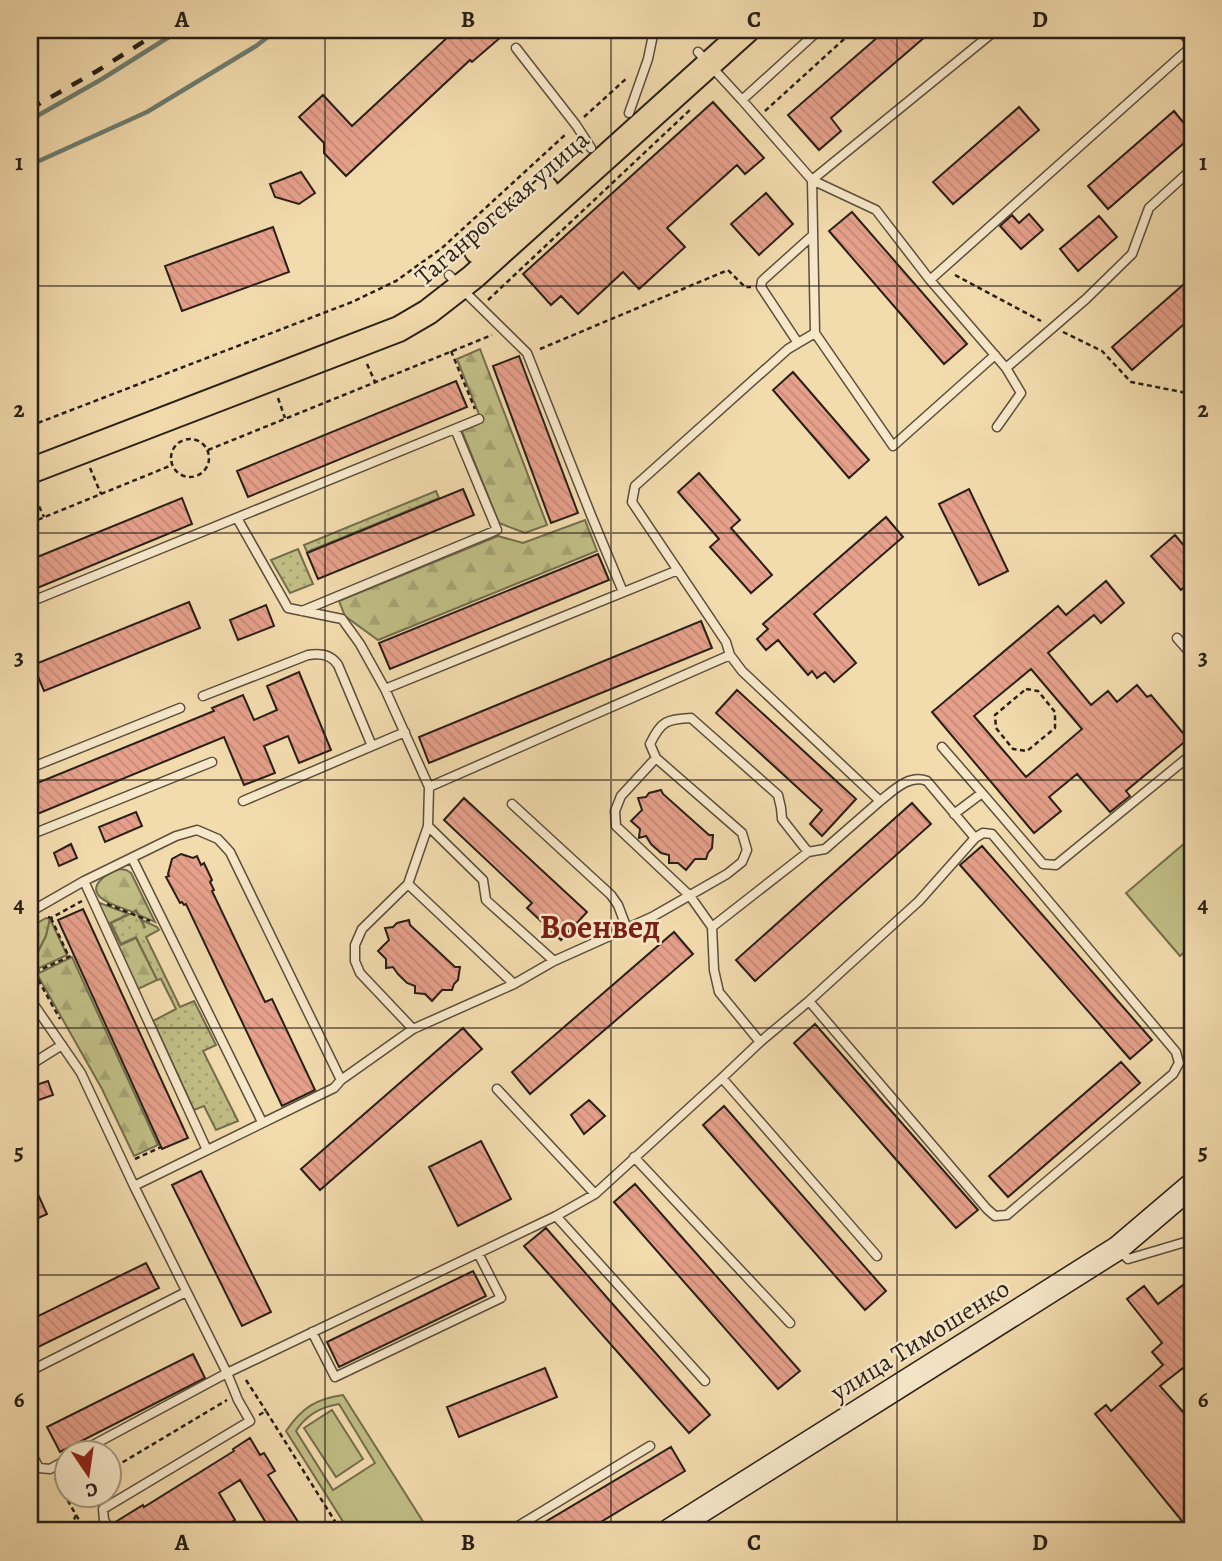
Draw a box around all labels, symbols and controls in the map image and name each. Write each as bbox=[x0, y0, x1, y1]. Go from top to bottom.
text: A bbox=[174, 4, 190, 35]
text: B bbox=[461, 4, 475, 35]
text: C bbox=[747, 4, 761, 35]
text: D bbox=[1032, 4, 1048, 35]
street label: Таганрогская улица bbox=[407, 122, 597, 294]
text: 1 bbox=[15, 147, 23, 178]
text: 1 bbox=[1199, 147, 1207, 178]
text: 2 bbox=[13, 394, 25, 425]
text: 2 bbox=[1197, 394, 1209, 425]
text: 3 bbox=[14, 642, 24, 673]
text: 3 bbox=[1198, 642, 1208, 673]
text: 4 bbox=[14, 889, 25, 920]
text: 4 bbox=[1198, 889, 1209, 920]
district label: Военвед bbox=[540, 904, 660, 949]
text: 5 bbox=[14, 1136, 24, 1167]
text: 5 bbox=[1198, 1136, 1208, 1167]
street label: улица Тимошенко bbox=[823, 1271, 1016, 1410]
text: 6 bbox=[14, 1384, 25, 1415]
text: 6 bbox=[1198, 1384, 1209, 1415]
north arrow bbox=[52, 1438, 122, 1508]
text: С bbox=[83, 1476, 100, 1504]
text: A bbox=[174, 1527, 190, 1558]
text: B bbox=[461, 1527, 475, 1558]
text: C bbox=[747, 1527, 761, 1558]
text: D bbox=[1032, 1527, 1048, 1558]

